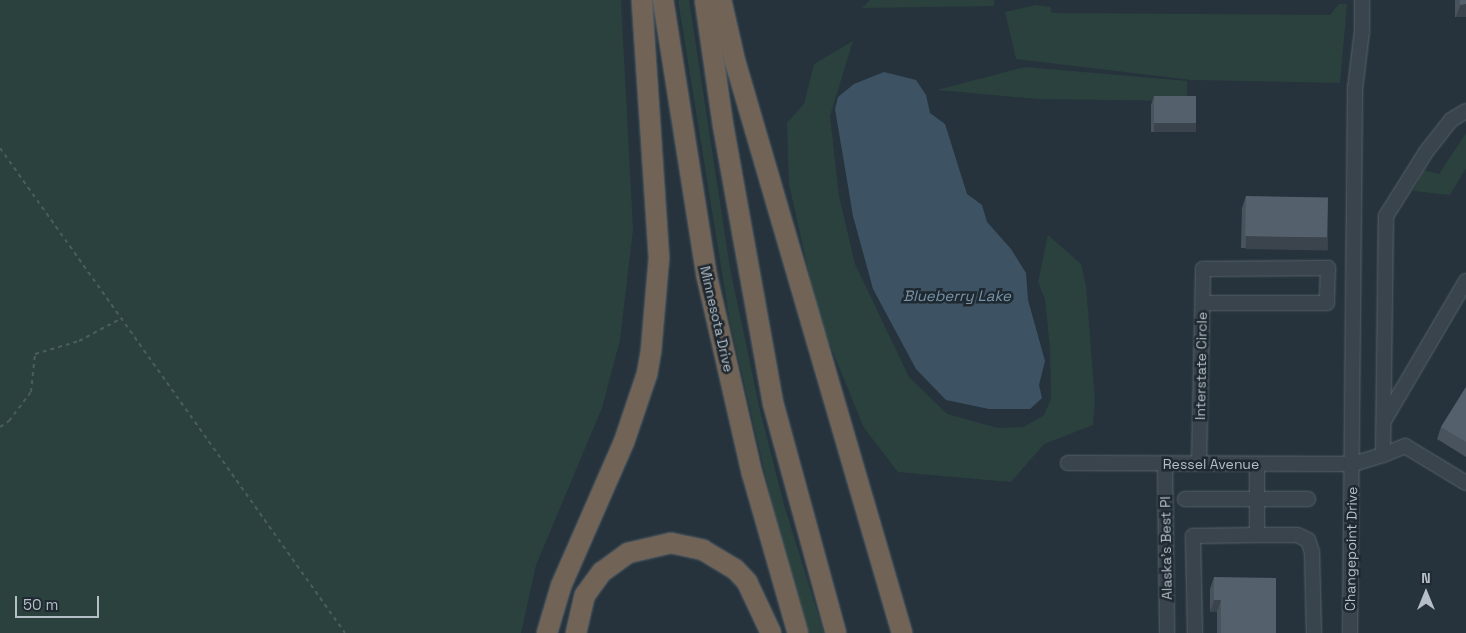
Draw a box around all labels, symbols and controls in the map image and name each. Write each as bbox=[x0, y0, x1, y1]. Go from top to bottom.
street label: Minnesota Drive bbox=[697, 264, 737, 374]
water label: Blueberry Lake bbox=[903, 287, 1011, 305]
street label: Interstate Circle bbox=[1192, 312, 1210, 420]
street label: Ressel Avenue bbox=[1163, 456, 1259, 472]
street label: Changepoint Drive bbox=[1342, 487, 1360, 611]
street label: Alaska's Best PI bbox=[1157, 496, 1175, 600]
north arrow bbox=[1401, 568, 1451, 618]
text: N bbox=[1421, 569, 1431, 587]
scale bar bbox=[18, 586, 101, 618]
text: 50 m bbox=[23, 595, 58, 614]

